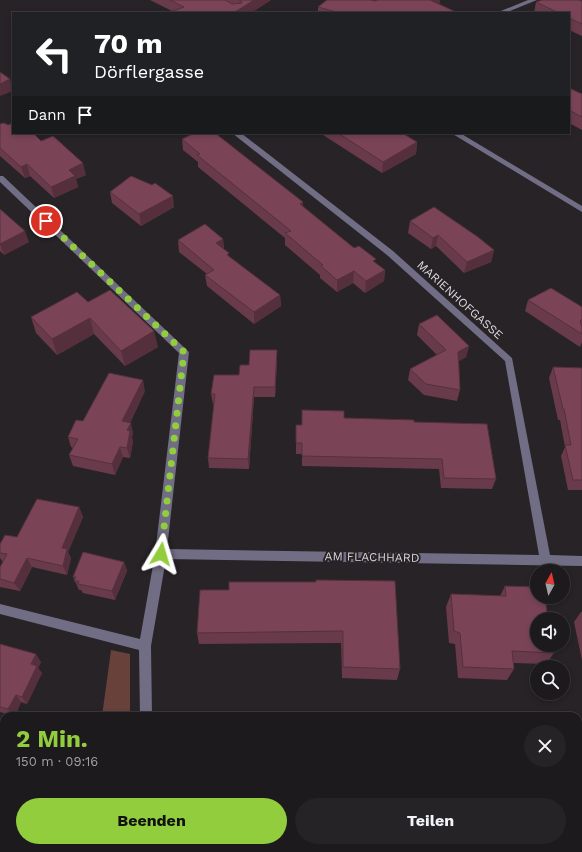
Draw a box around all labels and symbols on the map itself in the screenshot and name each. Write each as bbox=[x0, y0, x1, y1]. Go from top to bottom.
pin bbox=[29, 204, 63, 238]
street label: MARIENHOFGASSE bbox=[414, 258, 506, 342]
position arrow bbox=[140, 533, 182, 575]
street label: AM FLACHHARD bbox=[324, 549, 420, 565]
north arrow bbox=[530, 564, 570, 604]

